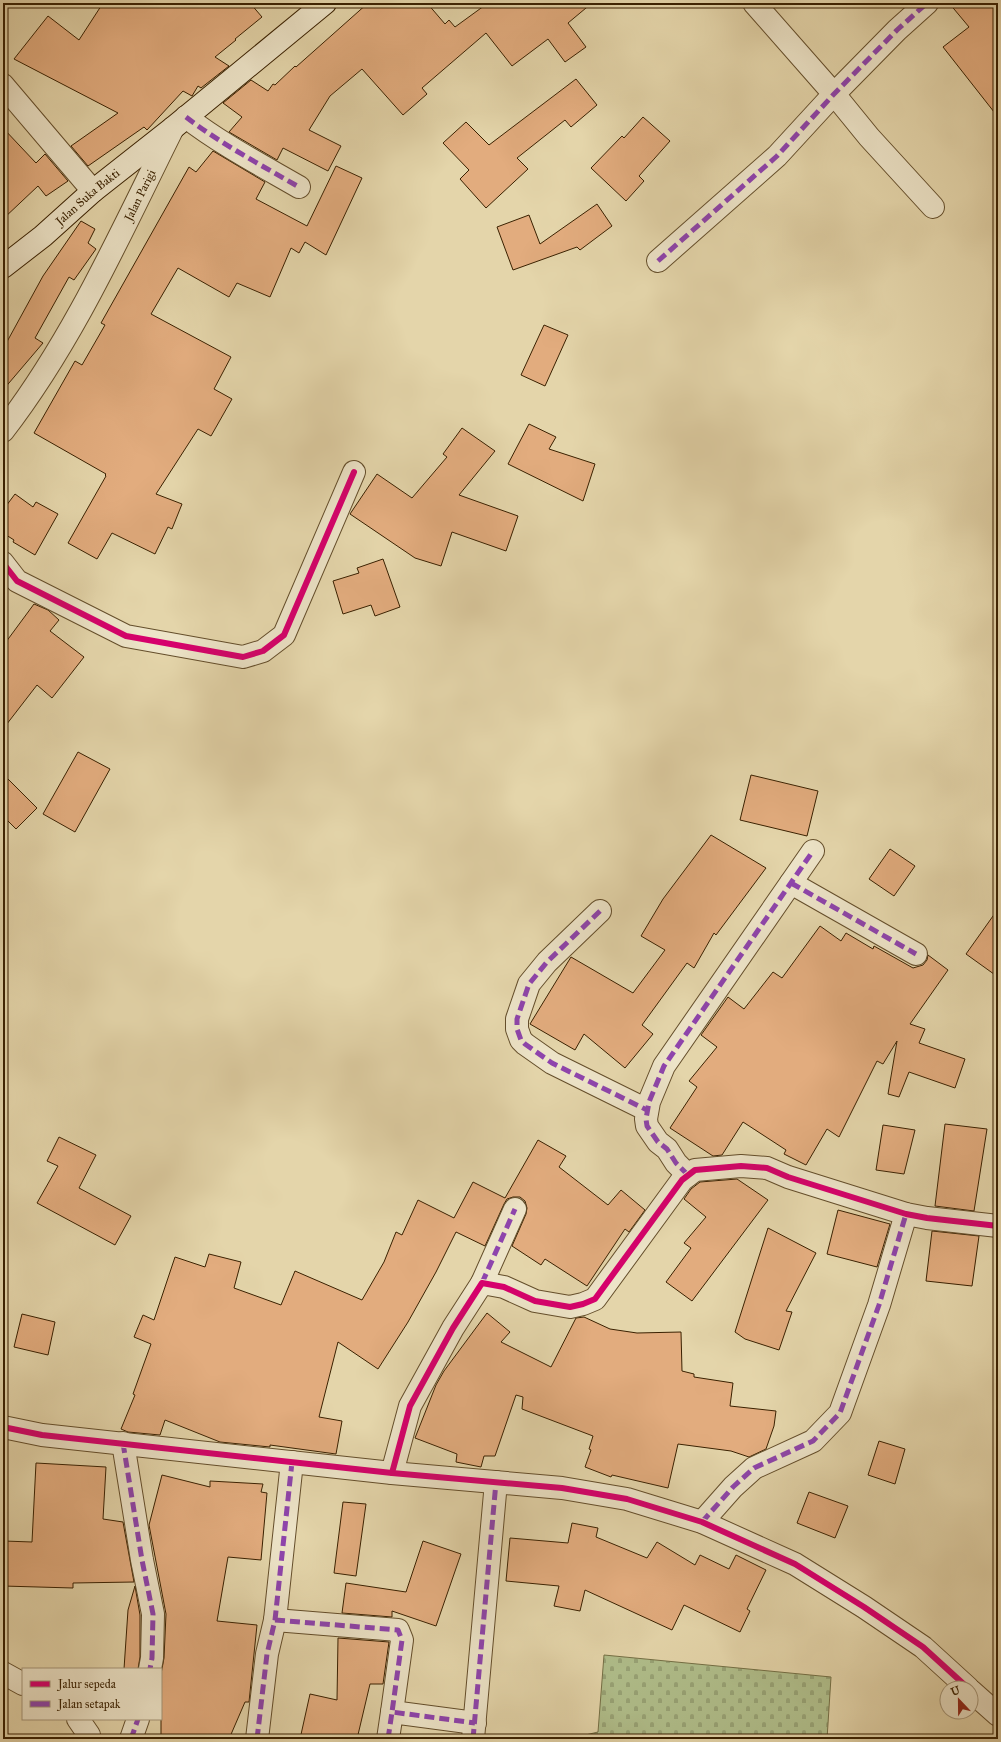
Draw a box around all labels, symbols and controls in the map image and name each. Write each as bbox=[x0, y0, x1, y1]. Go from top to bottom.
street label: Jalan Suka Bakti bbox=[51, 165, 123, 230]
street label: Jalan Parigi bbox=[120, 167, 159, 226]
legend bbox=[22, 1668, 162, 1720]
text: Jalur sepeda bbox=[56, 1677, 117, 1692]
north arrow bbox=[939, 1680, 979, 1720]
text: U bbox=[949, 1683, 962, 1699]
text: Jalan setapak bbox=[56, 1697, 121, 1712]

